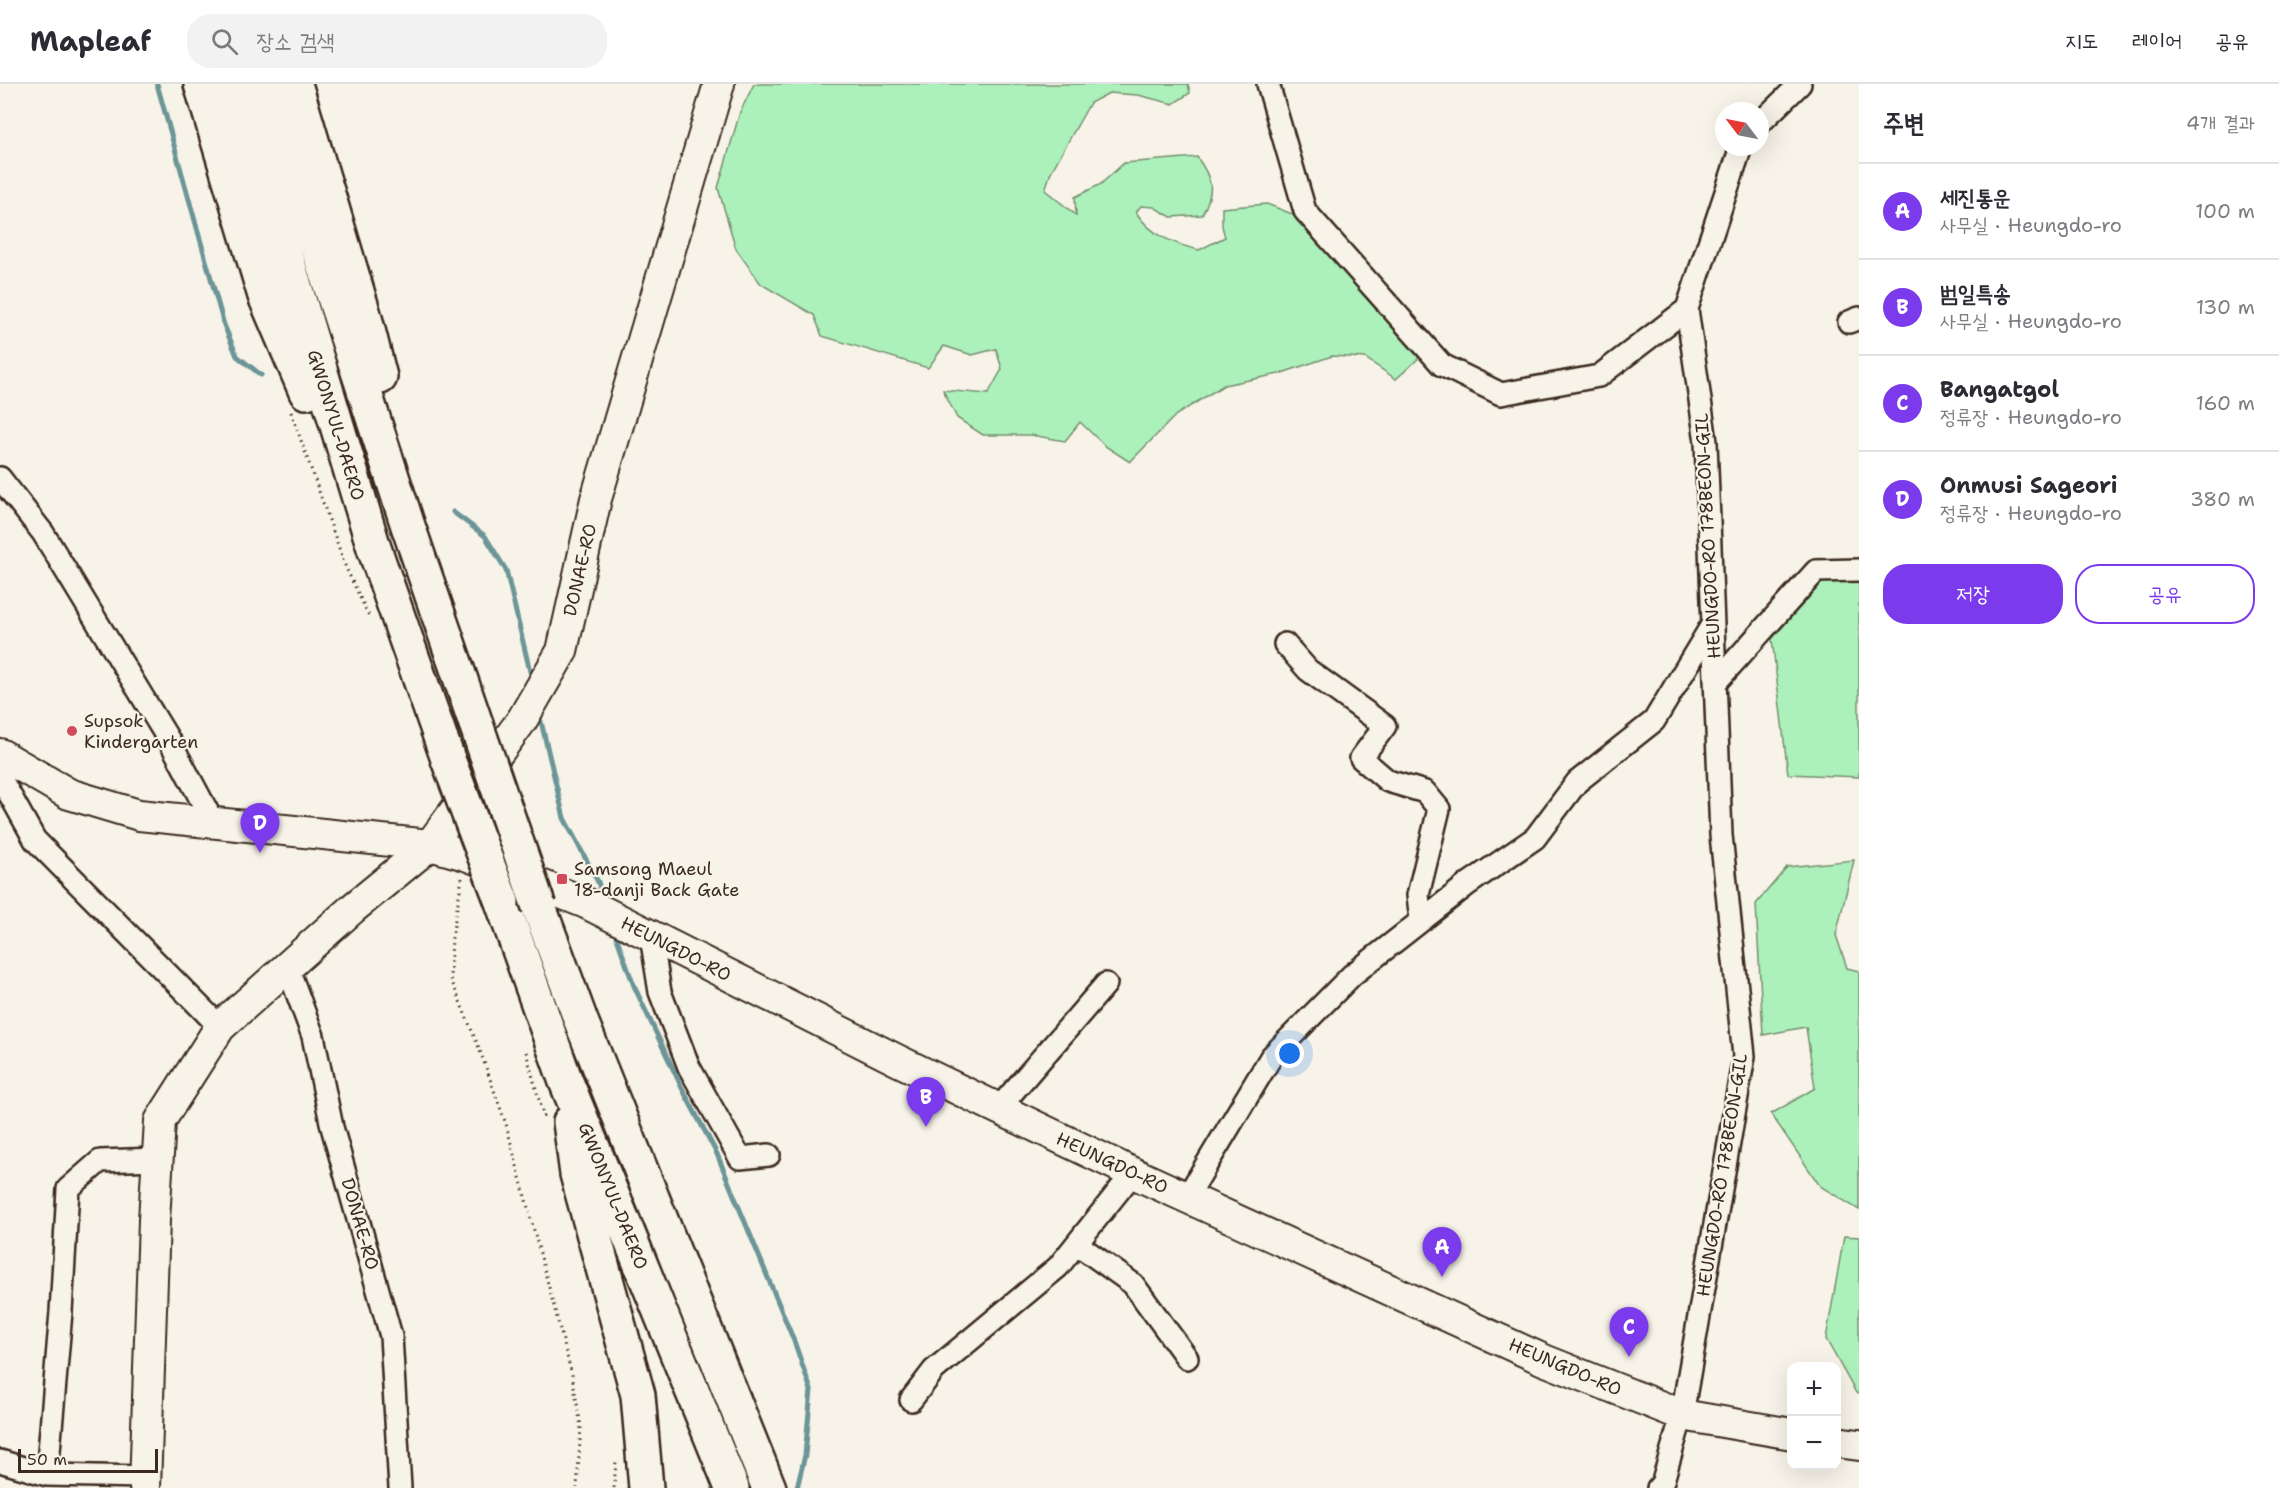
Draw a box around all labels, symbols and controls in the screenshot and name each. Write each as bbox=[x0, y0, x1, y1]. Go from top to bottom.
search box bbox=[187, 14, 607, 68]
text: Mapleaf bbox=[30, 22, 151, 60]
icon: search bbox=[208, 25, 241, 58]
text: 장소 검색 bbox=[256, 27, 335, 56]
text: 지도 bbox=[2065, 27, 2099, 55]
text: 레이어 bbox=[2132, 27, 2182, 55]
text: 공유 bbox=[2215, 27, 2249, 55]
north arrow bbox=[1715, 102, 1769, 156]
text: 주변 bbox=[1883, 105, 1925, 140]
text: 4개 결과 bbox=[2186, 110, 2255, 136]
text: 세진통운 bbox=[1940, 183, 2011, 212]
text: A bbox=[1895, 198, 1910, 224]
text: 100 m bbox=[2195, 198, 2255, 224]
text: 사무실 · Heungdo-ro bbox=[1940, 212, 2122, 238]
text: 범일특송 bbox=[1940, 279, 2011, 308]
text: B bbox=[1896, 294, 1909, 320]
text: 130 m bbox=[2196, 294, 2255, 320]
text: 사무실 · Heungdo-ro bbox=[1940, 308, 2122, 334]
street label: GWONYUL-DAERO bbox=[302, 347, 370, 503]
text: Bangatgol bbox=[1940, 375, 2059, 404]
text: C bbox=[1896, 390, 1909, 416]
text: 160 m bbox=[2196, 390, 2255, 416]
text: 정류장 · Heungdo-ro bbox=[1940, 404, 2122, 430]
street label: HEUNGDO-RO 178BEON-GIL bbox=[1690, 413, 1726, 659]
text: Onmusi Sageori bbox=[1940, 471, 2118, 500]
text: D bbox=[1895, 486, 1910, 512]
text: 380 m bbox=[2190, 486, 2255, 512]
text: 정류장 · Heungdo-ro bbox=[1940, 500, 2122, 526]
street label: DONAE-RO bbox=[558, 521, 602, 619]
button: 저장 bbox=[1883, 564, 2063, 624]
button: 공유 bbox=[2075, 564, 2255, 624]
place label: Supsok Kindergarten bbox=[84, 709, 198, 754]
marker: Supsok Kindergarten bbox=[65, 724, 79, 738]
pin: D bbox=[240, 804, 280, 853]
place label: Samsong Maeul 18-danji Back Gate bbox=[574, 857, 739, 902]
marker: Samsong Maeul 18-danji Back Gate bbox=[555, 872, 569, 886]
street label: HEUNGDO-RO bbox=[617, 911, 735, 987]
your location bbox=[1275, 1039, 1304, 1068]
street label: HEUNGDO-RO 178BEON-GIL bbox=[1691, 1052, 1753, 1298]
pin: B bbox=[906, 1078, 946, 1127]
street label: GWONYUL-DAERO bbox=[573, 1119, 653, 1273]
street label: HEUNGDO-RO bbox=[1052, 1127, 1172, 1199]
street label: DONAE-RO bbox=[335, 1175, 385, 1273]
pin: A bbox=[1422, 1228, 1462, 1277]
pin: C bbox=[1610, 1308, 1648, 1357]
street label: HEUNGDO-RO bbox=[1505, 1332, 1625, 1402]
map controls bbox=[1787, 1362, 1841, 1470]
button: + bbox=[1787, 1362, 1841, 1416]
button: − bbox=[1787, 1416, 1841, 1470]
scale bar bbox=[18, 1446, 158, 1474]
text: 50 m bbox=[27, 1449, 67, 1470]

